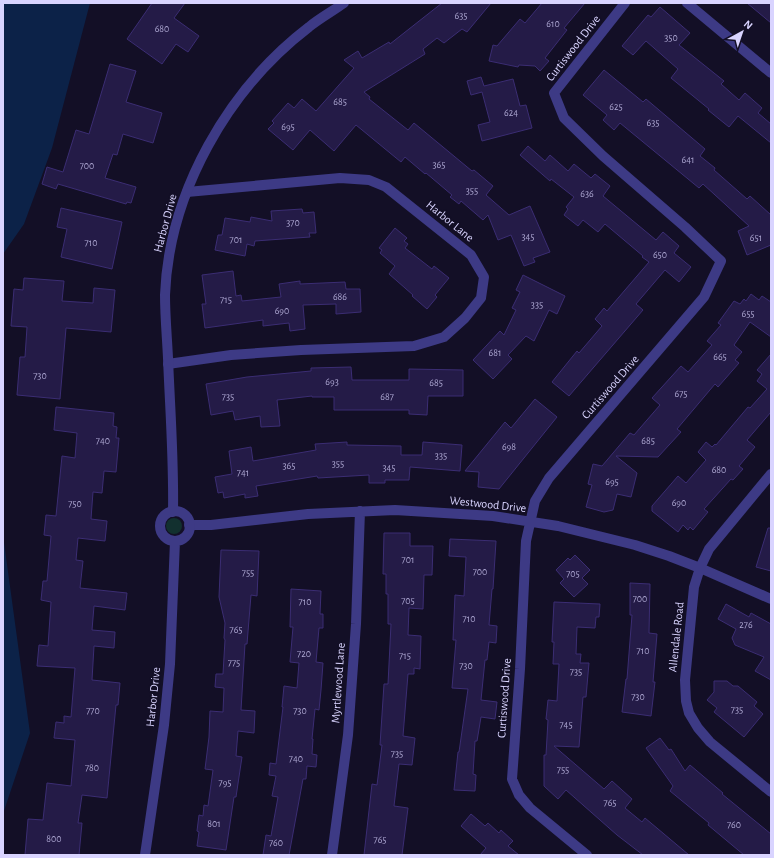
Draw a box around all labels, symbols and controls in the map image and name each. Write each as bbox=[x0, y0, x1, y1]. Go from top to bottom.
house number: 635 bbox=[455, 11, 468, 21]
north arrow bbox=[722, 12, 762, 52]
street label: Curtiswood Drive bbox=[544, 13, 602, 83]
text: N bbox=[742, 18, 755, 31]
house number: 610 bbox=[546, 19, 560, 29]
house number: 680 bbox=[155, 24, 169, 34]
house number: 350 bbox=[664, 33, 678, 43]
house number: 685 bbox=[333, 97, 347, 107]
house number: 625 bbox=[609, 102, 623, 112]
house number: 624 bbox=[504, 108, 518, 118]
house number: 635 bbox=[647, 118, 660, 128]
house number: 695 bbox=[281, 122, 295, 132]
house number: 641 bbox=[682, 155, 694, 165]
house number: 365 bbox=[433, 160, 446, 170]
house number: 700 bbox=[80, 161, 94, 171]
house number: 355 bbox=[466, 186, 478, 196]
house number: 636 bbox=[580, 189, 594, 199]
street label: Harbor Drive bbox=[151, 192, 179, 254]
street label: Harbor Lane bbox=[424, 198, 476, 244]
house number: 370 bbox=[286, 218, 300, 228]
house number: 345 bbox=[521, 232, 535, 242]
house number: 651 bbox=[750, 233, 762, 243]
house number: 701 bbox=[230, 235, 242, 245]
house number: 710 bbox=[85, 238, 97, 248]
house number: 650 bbox=[653, 250, 667, 260]
house number: 686 bbox=[333, 292, 347, 302]
house number: 715 bbox=[220, 295, 232, 305]
house number: 335 bbox=[531, 300, 543, 310]
house number: 690 bbox=[275, 306, 289, 316]
house number: 655 bbox=[741, 309, 755, 319]
house number: 681 bbox=[489, 348, 501, 358]
house number: 665 bbox=[713, 352, 727, 362]
street label: Curtiswood Drive bbox=[579, 353, 641, 421]
house number: 730 bbox=[33, 371, 47, 381]
house number: 693 bbox=[325, 377, 339, 387]
house number: 685 bbox=[429, 378, 443, 388]
house number: 675 bbox=[674, 389, 688, 399]
house number: 735 bbox=[222, 392, 234, 402]
house number: 687 bbox=[380, 392, 394, 402]
house number: 740 bbox=[96, 436, 110, 446]
house number: 685 bbox=[641, 436, 655, 446]
house number: 698 bbox=[502, 442, 516, 452]
house number: 335 bbox=[435, 451, 447, 461]
house number: 355 bbox=[332, 459, 344, 469]
house number: 365 bbox=[283, 461, 296, 471]
house number: 345 bbox=[382, 463, 396, 473]
house number: 680 bbox=[712, 465, 726, 475]
house number: 741 bbox=[237, 468, 249, 478]
house number: 695 bbox=[605, 477, 619, 487]
street label: Westwood Drive bbox=[449, 494, 527, 514]
house number: 690 bbox=[672, 498, 686, 508]
house number: 750 bbox=[68, 499, 82, 509]
house number: 701 bbox=[402, 555, 414, 565]
house number: 700 bbox=[473, 567, 487, 577]
house number: 755 bbox=[242, 568, 254, 578]
house number: 705 bbox=[566, 569, 580, 579]
house number: 700 bbox=[633, 594, 647, 604]
house number: 705 bbox=[401, 596, 415, 606]
house number: 710 bbox=[299, 597, 311, 607]
street label: Allendale Road bbox=[666, 601, 686, 673]
house number: 710 bbox=[463, 614, 475, 624]
house number: 276 bbox=[739, 620, 753, 630]
house number: 765 bbox=[229, 625, 243, 635]
street label: Myrtlewood Lane bbox=[329, 642, 348, 724]
house number: 710 bbox=[637, 646, 649, 656]
house number: 720 bbox=[297, 649, 311, 659]
house number: 715 bbox=[399, 651, 411, 661]
house number: 775 bbox=[228, 658, 240, 668]
street label: Curtiswood Drive bbox=[495, 658, 513, 738]
house number: 730 bbox=[459, 661, 473, 671]
street label: Harbor Drive bbox=[144, 667, 162, 727]
house number: 735 bbox=[570, 667, 582, 677]
house number: 730 bbox=[631, 692, 645, 702]
house number: 735 bbox=[731, 705, 743, 715]
house number: 770 bbox=[86, 706, 100, 716]
house number: 730 bbox=[293, 706, 307, 716]
house number: 745 bbox=[559, 720, 573, 730]
house number: 735 bbox=[391, 749, 403, 759]
house number: 740 bbox=[289, 754, 303, 764]
house number: 780 bbox=[85, 763, 99, 773]
house number: 755 bbox=[557, 765, 569, 775]
house number: 795 bbox=[218, 778, 232, 788]
house number: 765 bbox=[603, 798, 617, 808]
house number: 801 bbox=[207, 819, 221, 829]
house number: 760 bbox=[727, 820, 741, 830]
house number: 800 bbox=[46, 834, 62, 844]
house number: 765 bbox=[373, 835, 387, 845]
house number: 760 bbox=[269, 838, 283, 848]

